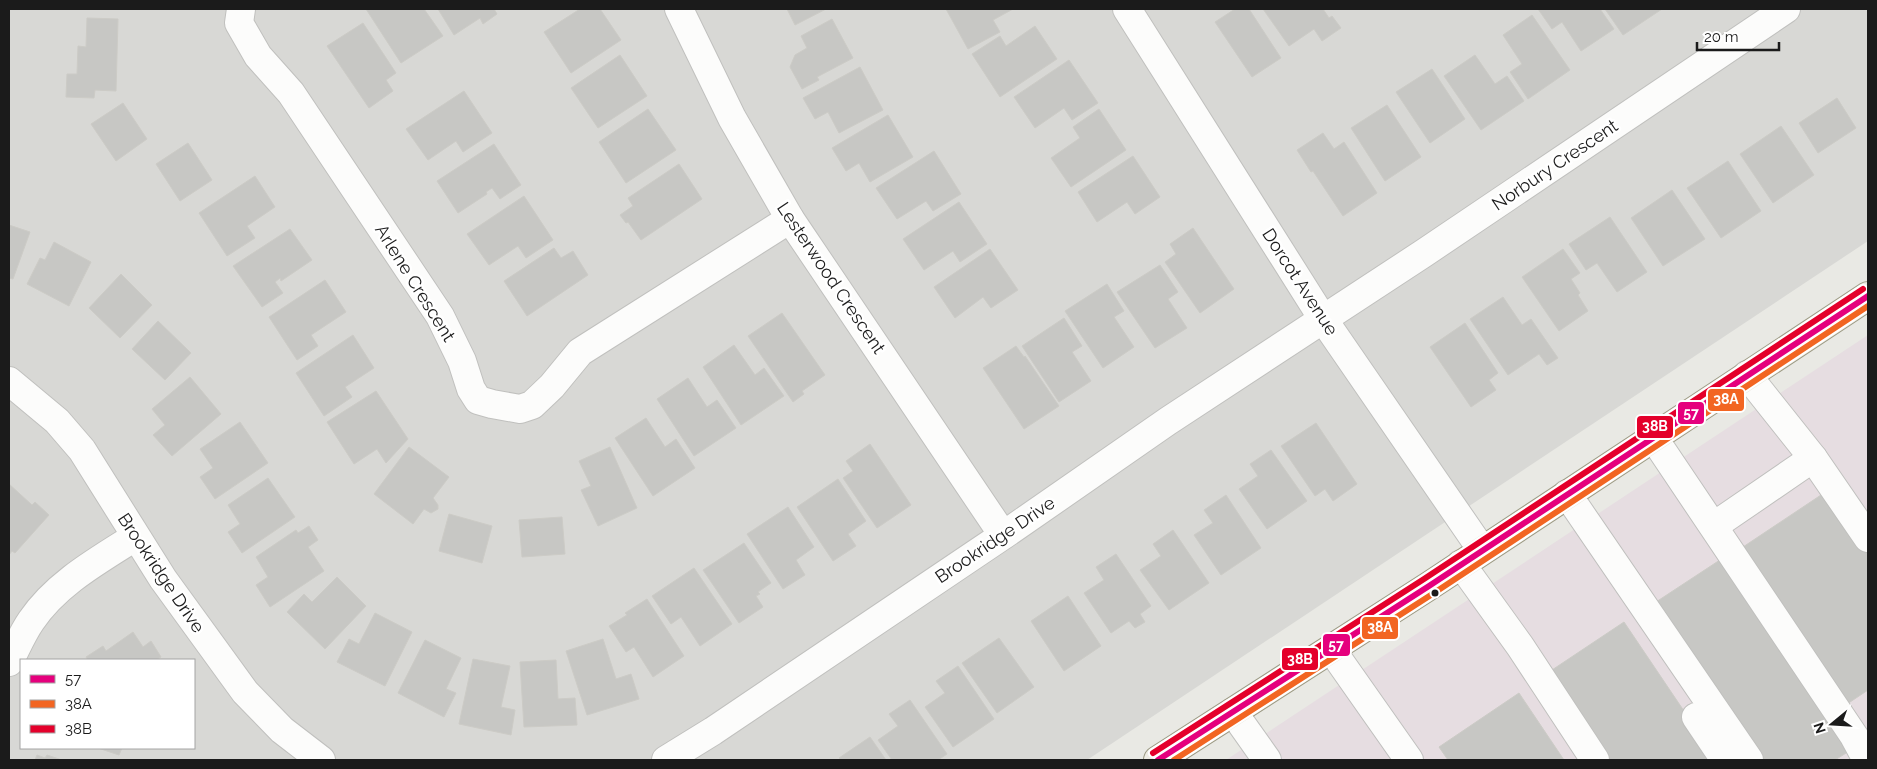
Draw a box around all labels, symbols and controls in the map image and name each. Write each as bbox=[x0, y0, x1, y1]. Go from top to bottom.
scale bar bbox=[1697, 20, 1780, 52]
text: 20 m bbox=[1704, 28, 1739, 46]
street label: Norbury Crescent bbox=[1488, 115, 1622, 214]
street label: Lesterwood Crescent bbox=[773, 198, 890, 357]
street label: Arlene Crescent bbox=[371, 220, 460, 345]
street label: Dorcot Avenue bbox=[1258, 224, 1343, 339]
line badge: 38A bbox=[1707, 388, 1745, 412]
text: 38A bbox=[1713, 391, 1739, 407]
line badge: 57 bbox=[1677, 401, 1705, 425]
text: 57 bbox=[1683, 405, 1699, 421]
line badge: 38B bbox=[1636, 415, 1674, 439]
text: 38B bbox=[1642, 418, 1668, 434]
street label: Brookridge Drive bbox=[931, 492, 1059, 587]
street label: Brookridge Drive bbox=[114, 509, 209, 637]
unlabelled marker bbox=[1430, 588, 1440, 598]
line badge: 38A bbox=[1361, 616, 1399, 640]
text: 38A bbox=[1367, 619, 1393, 635]
line badge: 57 bbox=[1322, 633, 1351, 657]
text: 57 bbox=[1328, 637, 1344, 653]
line badge: 38B bbox=[1281, 647, 1319, 671]
text: 38B bbox=[1287, 651, 1313, 667]
legend bbox=[20, 659, 195, 749]
text: 57 bbox=[65, 670, 81, 688]
text: 38A bbox=[65, 695, 92, 713]
north arrow bbox=[1807, 699, 1857, 749]
text: 38B bbox=[65, 720, 92, 738]
text: N bbox=[1810, 720, 1829, 736]

